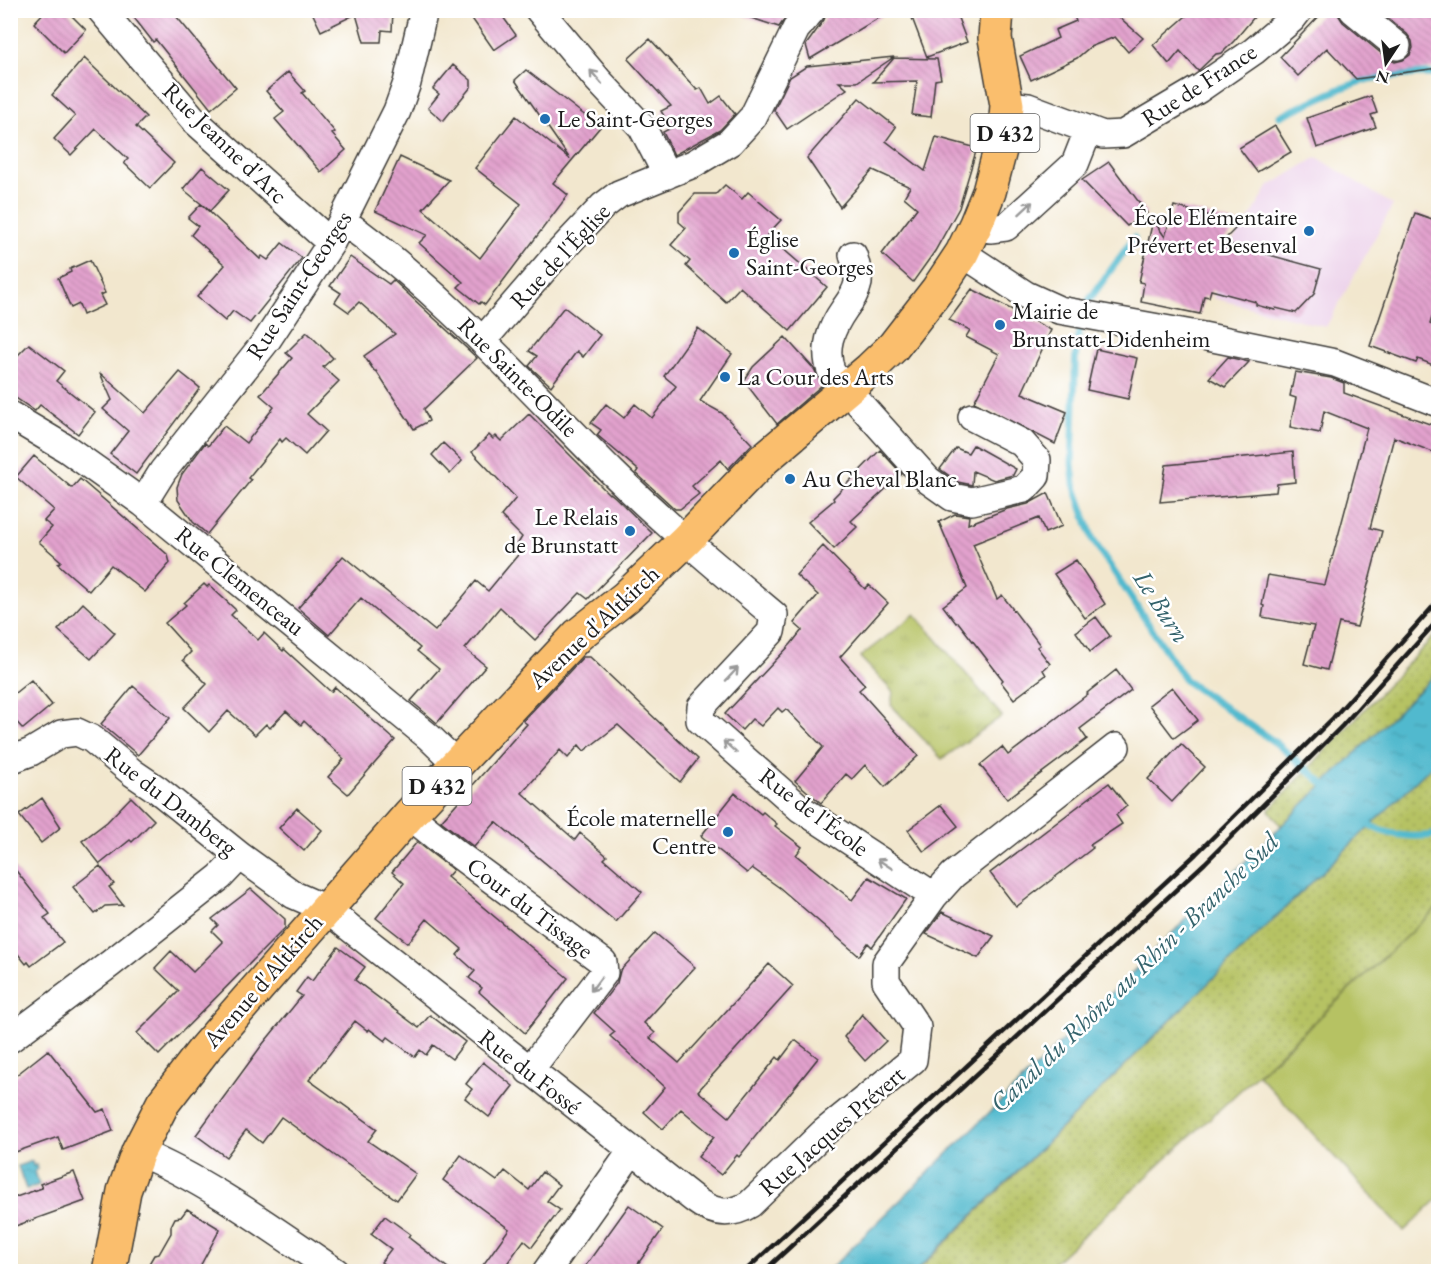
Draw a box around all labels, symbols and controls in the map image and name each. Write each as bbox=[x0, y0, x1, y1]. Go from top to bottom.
north arrow bbox=[1356, 33, 1416, 93]
street label: Rue de France bbox=[1135, 36, 1262, 133]
text: N bbox=[1374, 65, 1391, 89]
one-way arrow bbox=[589, 70, 603, 85]
street label: Rue Jeanne d'Arc bbox=[156, 75, 294, 210]
place label: Le Saint-Georges bbox=[557, 103, 713, 134]
marker: Le Saint-Georges bbox=[538, 112, 552, 126]
road number: D 432 bbox=[970, 114, 1040, 152]
street label: Rue de l'Église bbox=[503, 196, 616, 315]
one-way arrow bbox=[1018, 201, 1033, 215]
place label: École Elémentaire Prévert et Besenval bbox=[1127, 201, 1297, 260]
street label: Rue Saint-Georges bbox=[239, 204, 358, 365]
place label: Église Saint-Georges bbox=[746, 223, 873, 282]
marker: École Elémentaire Prévert et Besenval bbox=[1302, 224, 1316, 238]
marker: Église Saint-Georges bbox=[727, 246, 741, 260]
place label: Mairie de Brunstatt-Didenheim bbox=[1012, 295, 1211, 354]
street label: Rue Sainte-Odile bbox=[451, 310, 585, 444]
marker: Mairie de Brunstatt-Didenheim bbox=[993, 318, 1007, 332]
place label: La Cour des Arts bbox=[737, 361, 894, 392]
marker: La Cour des Arts bbox=[718, 370, 732, 384]
place label: Au Cheval Blanc bbox=[801, 463, 957, 494]
marker: Au Cheval Blanc bbox=[783, 472, 797, 486]
place label: Le Relais de Brunstatt bbox=[504, 501, 618, 560]
street label: Rue Clemenceau bbox=[169, 519, 312, 642]
marker: Le Relais de Brunstatt bbox=[623, 524, 637, 538]
street label: Avenue d'Altkirch bbox=[521, 558, 666, 696]
water label: Le Burn bbox=[1125, 562, 1198, 649]
one-way arrow bbox=[725, 666, 739, 681]
street label: Rue du Damberg bbox=[99, 739, 244, 862]
one-way arrow bbox=[723, 740, 738, 754]
street label: Rue de l'École bbox=[753, 760, 875, 863]
road number: D 432 bbox=[402, 767, 472, 805]
place label: École maternelle Centre bbox=[566, 802, 716, 861]
water label: Canal du Rhône au Rhin - Branche Sud bbox=[982, 824, 1286, 1119]
marker: École maternelle Centre bbox=[721, 825, 735, 839]
street label: Cour du Tissage bbox=[461, 850, 600, 965]
one-way arrow bbox=[877, 858, 894, 870]
street label: Avenue d'Altkirch bbox=[195, 907, 329, 1055]
one-way arrow bbox=[589, 976, 602, 992]
street label: Rue du Fossé bbox=[473, 1022, 588, 1121]
street label: Rue Jacques Prévert bbox=[752, 1058, 911, 1203]

